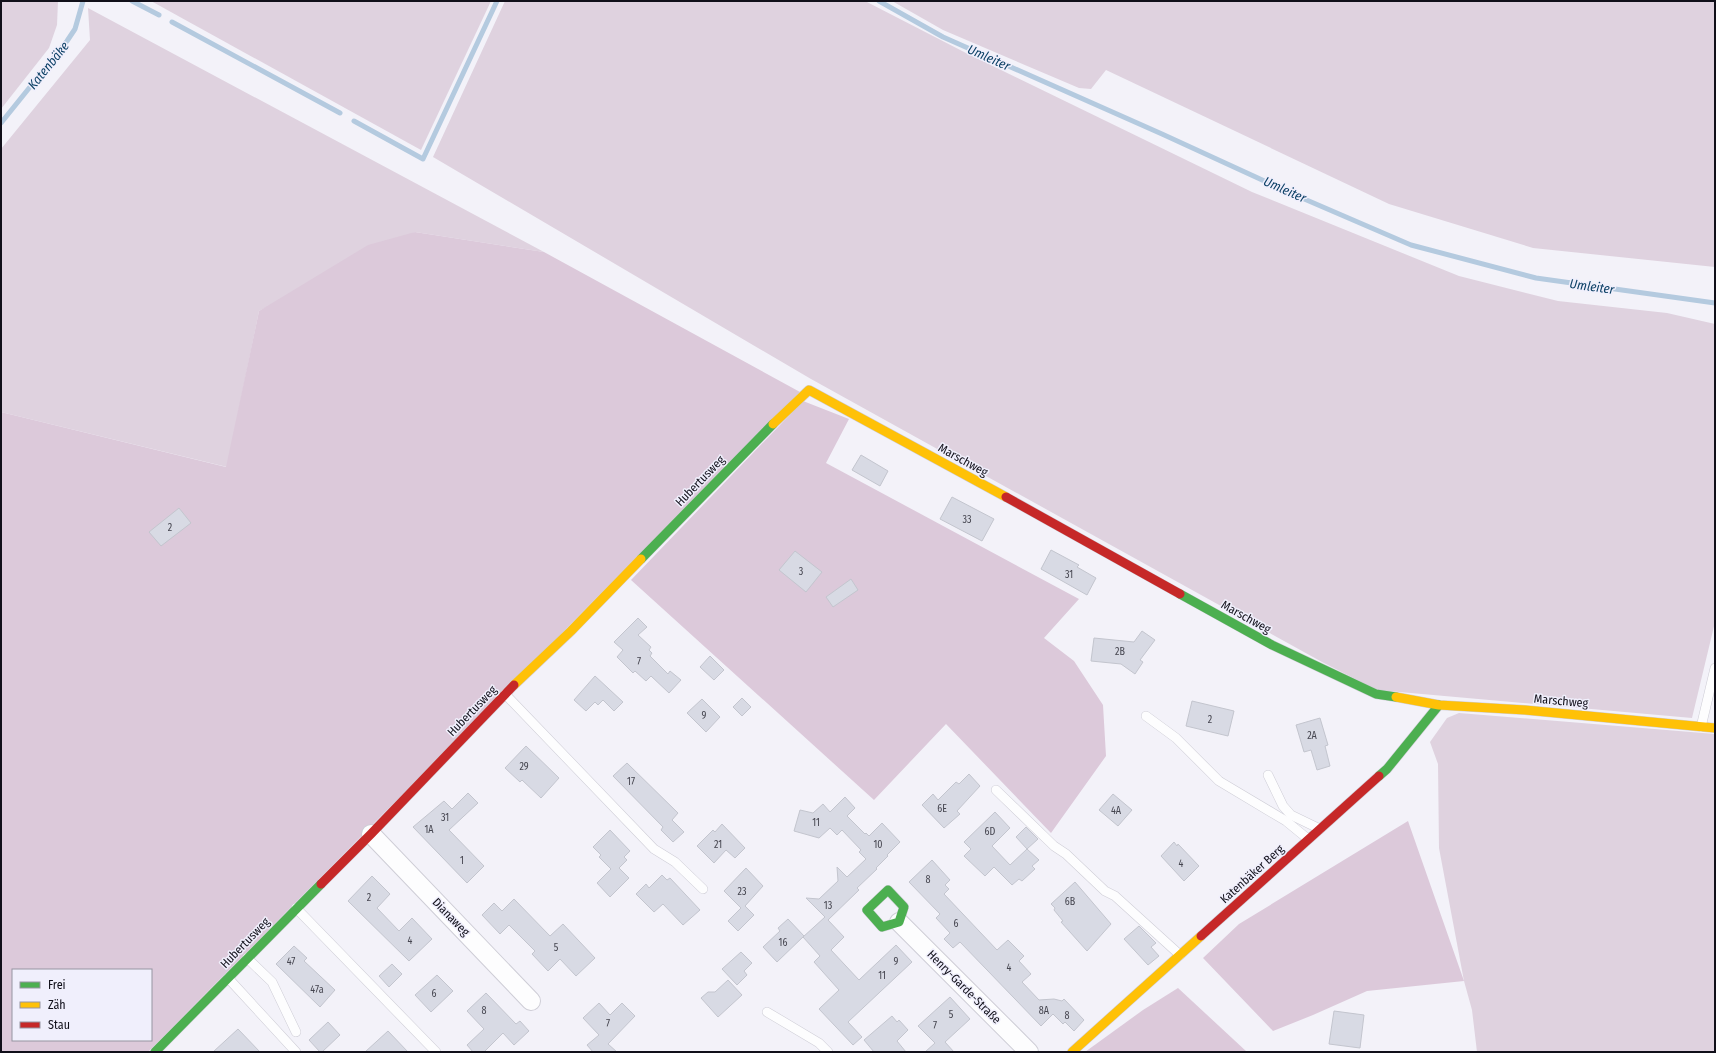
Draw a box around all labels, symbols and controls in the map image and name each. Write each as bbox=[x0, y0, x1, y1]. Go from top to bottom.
water label: Katenbäke bbox=[25, 39, 72, 92]
water label: Umleiter bbox=[965, 41, 1013, 74]
water label: Umleiter bbox=[1261, 173, 1309, 206]
water label: Umleiter bbox=[1569, 276, 1616, 297]
street label: Marschweg bbox=[936, 441, 991, 479]
street label: Hubertusweg bbox=[672, 453, 728, 509]
house number: 33 bbox=[962, 514, 972, 526]
house number: 2 bbox=[168, 522, 173, 534]
house number: 3 bbox=[799, 566, 804, 578]
house number: 31 bbox=[1065, 569, 1073, 581]
street label: Marschweg bbox=[1219, 598, 1274, 636]
house number: 2B bbox=[1115, 646, 1125, 658]
house number: 7 bbox=[637, 656, 641, 668]
street label: Hubertusweg bbox=[444, 683, 500, 739]
street label: Marschweg bbox=[1533, 692, 1589, 710]
house number: 9 bbox=[702, 710, 707, 722]
house number: 2 bbox=[1208, 714, 1213, 726]
house number: 2A bbox=[1307, 730, 1318, 742]
house number: 29 bbox=[519, 761, 529, 773]
house number: 17 bbox=[627, 776, 635, 788]
house number: 6E bbox=[937, 803, 947, 815]
house number: 4A bbox=[1111, 805, 1122, 817]
house number: 31 bbox=[441, 812, 449, 824]
house number: 11 bbox=[812, 817, 820, 829]
house number: 1A bbox=[424, 824, 434, 836]
house number: 6D bbox=[985, 826, 996, 838]
house number: 21 bbox=[714, 839, 722, 851]
house number: 10 bbox=[873, 839, 883, 851]
street label: Katenbäker Berg bbox=[1217, 842, 1287, 906]
house number: 1 bbox=[460, 855, 464, 867]
house number: 4 bbox=[1179, 858, 1184, 870]
house number: 8 bbox=[926, 874, 931, 886]
house number: 23 bbox=[738, 886, 747, 898]
house number: 2 bbox=[367, 892, 372, 904]
street label: Dianaweg bbox=[429, 895, 473, 939]
house number: 6B bbox=[1065, 896, 1076, 908]
house number: 13 bbox=[824, 900, 833, 912]
street label: Hubertusweg bbox=[217, 915, 273, 971]
house number: 6 bbox=[954, 918, 959, 930]
house number: 4 bbox=[408, 935, 413, 947]
house number: 16 bbox=[779, 937, 787, 949]
house number: 5 bbox=[554, 942, 559, 954]
street label: Henry-Garde-Straße bbox=[924, 947, 1004, 1027]
house number: 47 bbox=[287, 956, 295, 968]
house number: 9 bbox=[894, 956, 899, 968]
house number: 4 bbox=[1007, 962, 1012, 974]
legend bbox=[12, 969, 152, 1041]
house number: 11 bbox=[878, 970, 886, 982]
text: Frei bbox=[48, 978, 66, 992]
house number: 47a bbox=[310, 984, 324, 996]
house number: 6 bbox=[432, 988, 437, 1000]
text: Zäh bbox=[48, 998, 66, 1012]
house number: 8 bbox=[482, 1005, 487, 1017]
house number: 8A bbox=[1039, 1005, 1050, 1017]
house number: 5 bbox=[949, 1009, 954, 1021]
house number: 8 bbox=[1065, 1010, 1070, 1022]
text: Stau bbox=[48, 1018, 70, 1032]
house number: 7 bbox=[606, 1018, 610, 1030]
house number: 7 bbox=[933, 1020, 937, 1032]

